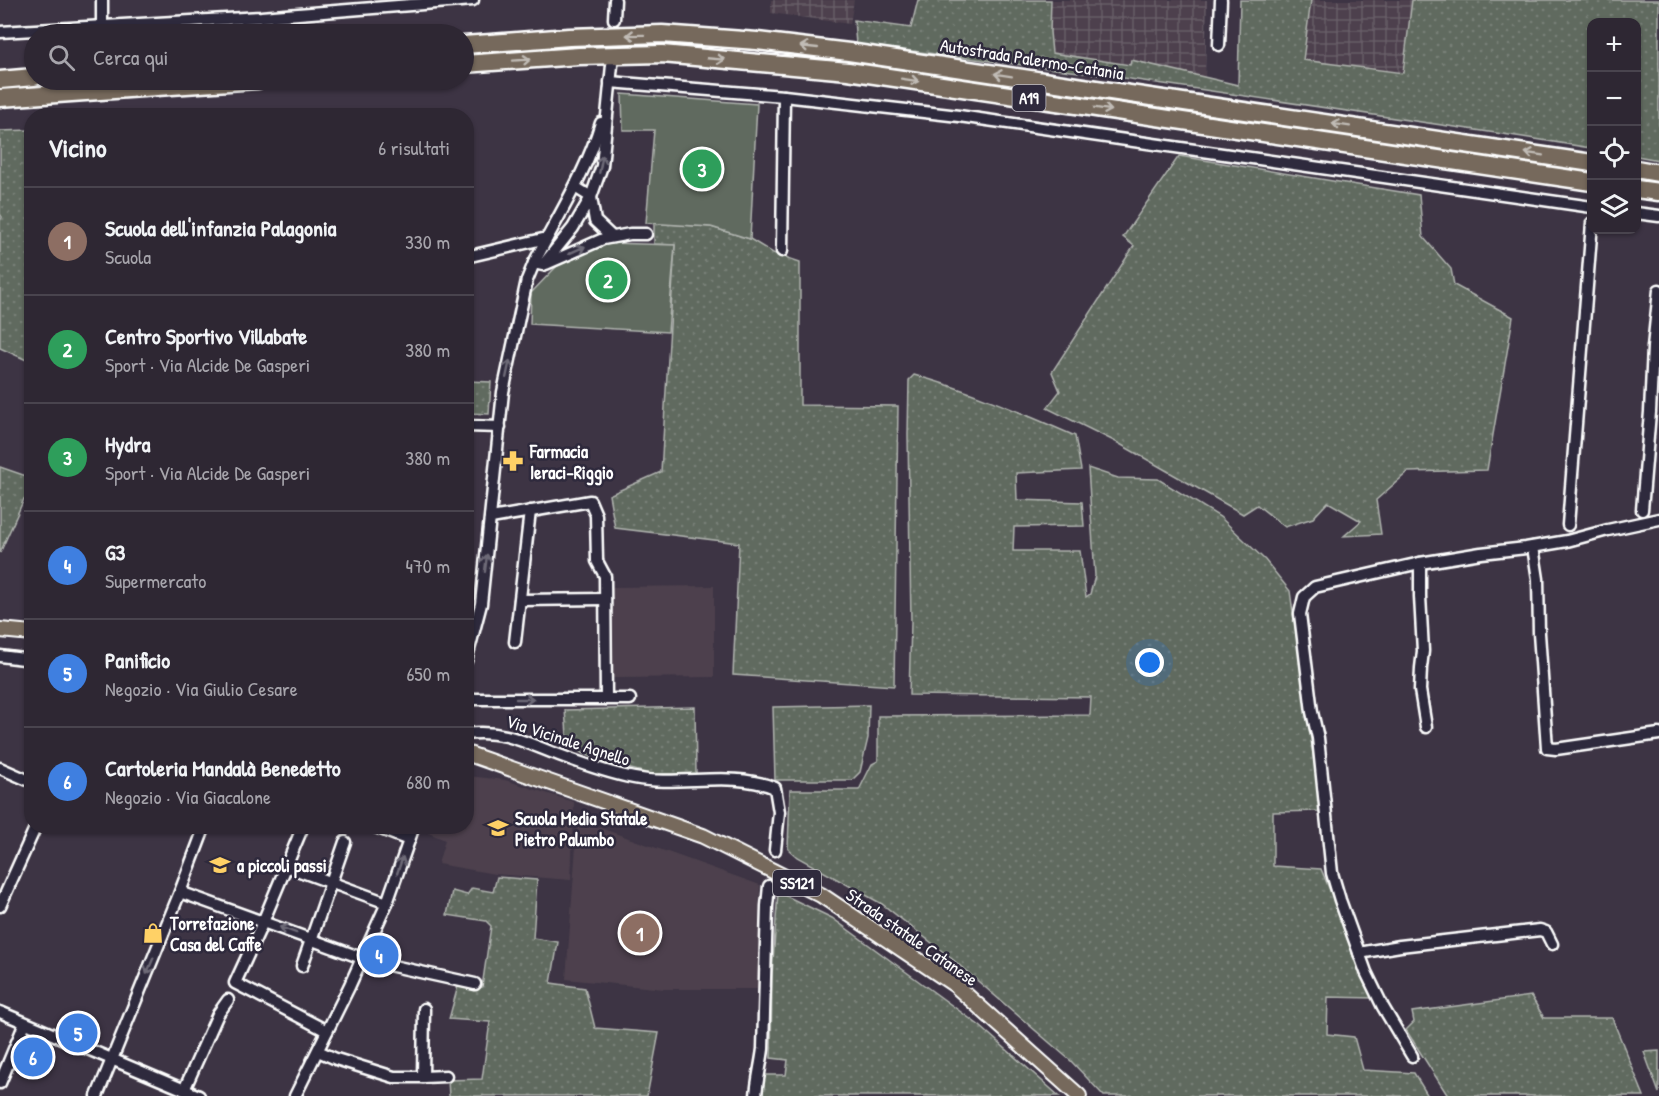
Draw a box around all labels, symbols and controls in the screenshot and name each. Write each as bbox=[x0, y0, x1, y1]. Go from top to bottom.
map controls bbox=[1587, 18, 1641, 234]
button: + bbox=[1587, 18, 1641, 72]
search box bbox=[24, 24, 474, 90]
one-way arrow bbox=[626, 29, 646, 41]
street label: Autostrada Palermo-Catania bbox=[938, 32, 1126, 86]
icon: search bbox=[45, 41, 78, 74]
one-way arrow bbox=[800, 41, 820, 52]
text: Cerca qui bbox=[93, 42, 168, 72]
one-way arrow bbox=[706, 53, 726, 64]
one-way arrow bbox=[511, 54, 531, 65]
one-way arrow bbox=[993, 69, 1013, 80]
button: − bbox=[1587, 72, 1641, 126]
one-way arrow bbox=[900, 75, 920, 86]
road number: A19 bbox=[1012, 85, 1046, 111]
one-way arrow bbox=[1093, 104, 1112, 115]
one-way arrow bbox=[1331, 120, 1351, 131]
button: locate bbox=[1587, 126, 1641, 180]
text: Vicino bbox=[48, 130, 107, 165]
text: 6 risultati bbox=[378, 134, 450, 161]
pin: 3 bbox=[682, 146, 722, 192]
one-way arrow bbox=[1524, 148, 1544, 159]
one-way arrow bbox=[596, 155, 607, 175]
button: layers bbox=[1587, 180, 1641, 234]
text: Scuola dell'infanzia Palagonia bbox=[105, 213, 336, 243]
text: 1 bbox=[64, 228, 71, 255]
text: 330 m bbox=[405, 228, 450, 255]
text: Scuola bbox=[105, 243, 151, 270]
one-way arrow bbox=[567, 244, 586, 255]
pin: 2 bbox=[588, 258, 628, 302]
text: Centro Sportivo Villabate bbox=[105, 321, 307, 351]
text: 2 bbox=[63, 336, 72, 363]
text: 380 m bbox=[405, 336, 450, 363]
text: Sport · Via Alcide De Gasperi bbox=[105, 351, 310, 378]
one-way arrow bbox=[503, 360, 514, 380]
text: Hydra bbox=[105, 429, 150, 459]
place label: Farmacia Ieraci-Riggio bbox=[529, 439, 614, 486]
text: 3 bbox=[63, 444, 72, 471]
text: 380 m bbox=[405, 444, 450, 471]
pharmacy icon: Farmacia Ieraci-Riggio bbox=[501, 449, 525, 473]
text: Sport · Via Alcide De Gasperi bbox=[105, 459, 310, 486]
text: G3 bbox=[105, 537, 125, 567]
text: 4 bbox=[64, 552, 71, 579]
text: 470 m bbox=[405, 552, 450, 579]
one-way arrow bbox=[481, 553, 492, 573]
text: Supermercato bbox=[105, 567, 206, 594]
text: Panificio bbox=[105, 645, 170, 675]
your location bbox=[1135, 648, 1164, 677]
text: 5 bbox=[63, 660, 72, 687]
text: 650 m bbox=[406, 660, 450, 687]
text: Negozio · Via Giulio Cesare bbox=[105, 675, 298, 702]
one-way arrow bbox=[515, 693, 534, 705]
street label: Via Vicinale Agnello bbox=[503, 708, 633, 772]
text: Cartoleria Mandalà Benedetto bbox=[105, 753, 341, 783]
text: 6 bbox=[64, 768, 71, 795]
text: 680 m bbox=[406, 768, 450, 795]
text: Negozio · Via Giacalone bbox=[105, 783, 271, 810]
place label: Scuola Media Statale Pietro Palumbo bbox=[515, 806, 648, 852]
school or university icon: Scuola Media Statale Pietro Palumbo bbox=[486, 816, 510, 840]
school or university icon: a piccoli passi bbox=[208, 853, 232, 877]
place label: a piccoli passi bbox=[237, 853, 327, 879]
one-way arrow bbox=[396, 856, 407, 875]
road number: SS121 bbox=[773, 870, 821, 896]
street label: Strada statale Catanese bbox=[841, 882, 983, 992]
pin: 1 bbox=[620, 910, 660, 956]
place label: Torrefazione Casa del Caffe bbox=[169, 911, 263, 957]
shop icon: Torrefazione Casa del Caffe bbox=[141, 921, 165, 945]
one-way arrow bbox=[279, 924, 298, 935]
pin: 4 bbox=[360, 932, 398, 978]
one-way arrow bbox=[144, 956, 155, 974]
pin: 5 bbox=[58, 1010, 98, 1056]
pin: 6 bbox=[14, 1034, 52, 1080]

